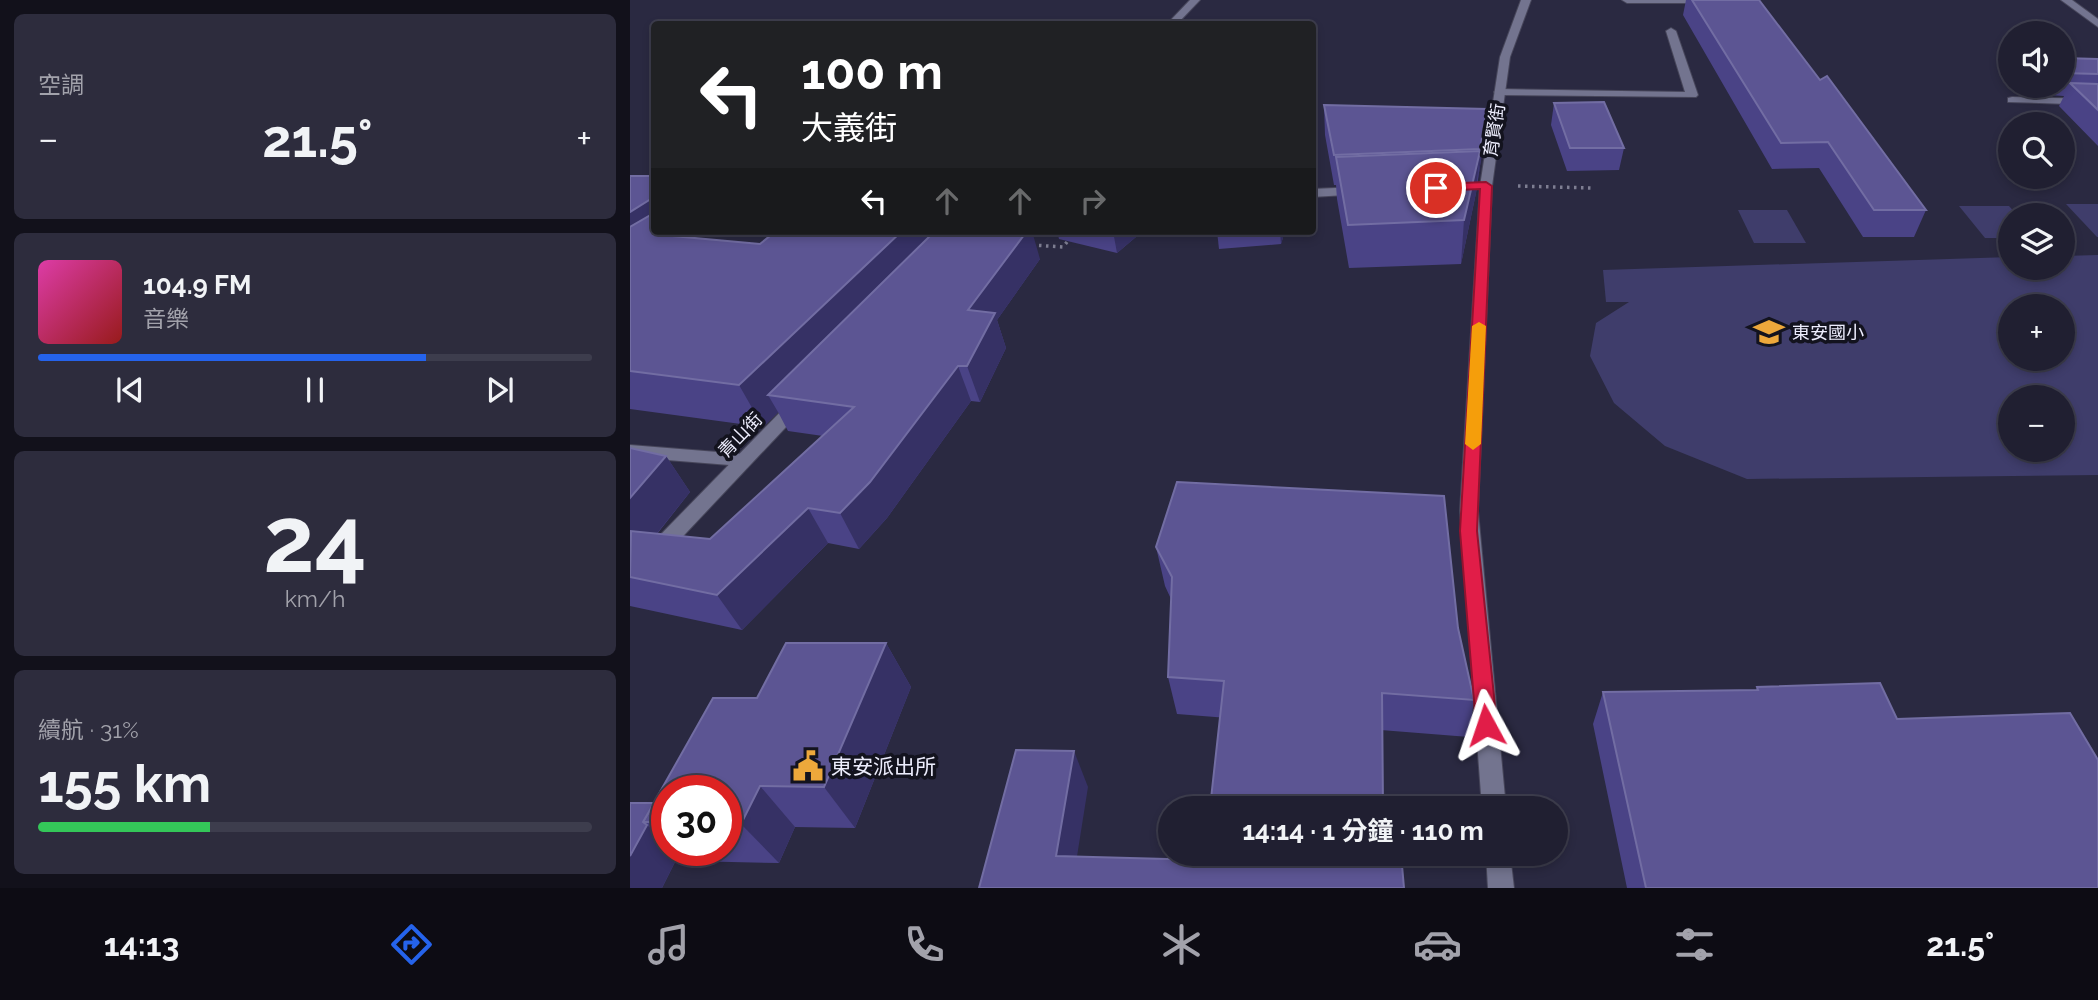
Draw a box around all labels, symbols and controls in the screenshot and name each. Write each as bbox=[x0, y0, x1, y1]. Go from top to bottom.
map controls bbox=[1998, 21, 2075, 462]
button: sound bbox=[1998, 21, 2075, 98]
text: 100 m bbox=[801, 43, 943, 100]
icon: left bbox=[686, 49, 777, 140]
text: 空調 bbox=[38, 71, 84, 98]
street label: 育賢街 bbox=[1479, 102, 1509, 158]
text: 21.5° bbox=[262, 108, 373, 169]
text: 大義街 bbox=[801, 109, 897, 146]
button: search bbox=[1998, 112, 2075, 189]
text: − bbox=[38, 116, 58, 161]
text: + bbox=[576, 116, 592, 161]
pin bbox=[1406, 158, 1466, 218]
icon: arrive bbox=[1417, 169, 1455, 207]
icon: left bbox=[855, 182, 893, 220]
icon: ahead bbox=[928, 182, 966, 220]
icon: ahead bbox=[1001, 182, 1039, 220]
icon: right bbox=[1074, 182, 1112, 220]
button: layers bbox=[1998, 203, 2075, 280]
text: 104.9 FM bbox=[143, 270, 251, 300]
button: + bbox=[1998, 294, 2075, 371]
text: 音樂 bbox=[143, 305, 189, 332]
school or university icon: 東安國小 bbox=[1752, 315, 1786, 349]
place label: 東安國小 bbox=[1792, 322, 1864, 343]
icon: previous bbox=[111, 371, 149, 409]
icon: pause bbox=[296, 371, 334, 409]
icon: next bbox=[481, 371, 519, 409]
button: − bbox=[1998, 385, 2075, 462]
street label: 青山街 bbox=[714, 408, 766, 462]
text: 24 bbox=[263, 486, 367, 593]
text: km/h bbox=[285, 585, 345, 612]
position arrow bbox=[1449, 688, 1523, 762]
text: 續航 · 31% bbox=[38, 716, 139, 743]
public building icon: 東安派出所 bbox=[791, 749, 825, 783]
text: 155 km bbox=[38, 753, 211, 814]
place label: 東安派出所 bbox=[831, 754, 936, 779]
speed limit sign: 30 bbox=[651, 775, 742, 866]
text: 14:14 · 1 分鐘 · 110 m bbox=[1242, 816, 1484, 846]
icon: directions bbox=[387, 920, 436, 969]
icon: music bbox=[644, 920, 693, 969]
icon: phone bbox=[900, 920, 949, 969]
icon: climate bbox=[1157, 920, 1206, 969]
icon: car bbox=[1413, 920, 1462, 969]
icon: filters bbox=[1670, 920, 1719, 969]
text: 14:13 bbox=[104, 926, 179, 963]
text: 21.5° bbox=[1926, 926, 1994, 963]

